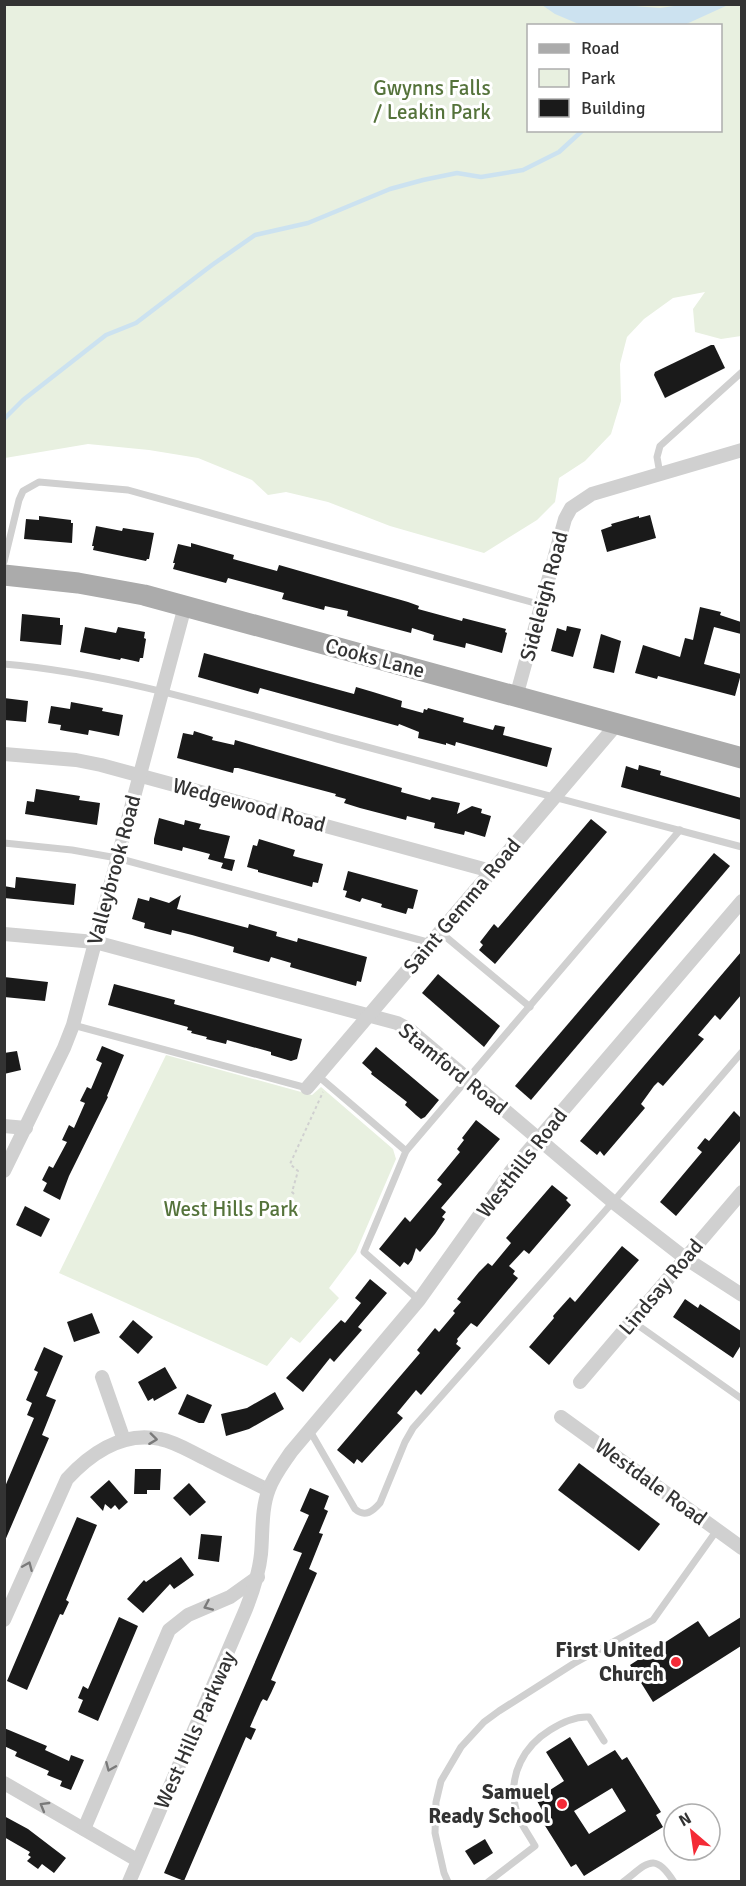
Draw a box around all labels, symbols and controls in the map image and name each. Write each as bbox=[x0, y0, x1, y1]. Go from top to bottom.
legend bbox=[527, 24, 722, 132]
text: Road bbox=[581, 37, 620, 59]
text: Park bbox=[581, 67, 616, 89]
park label: Gwynns Falls / Leakin Park bbox=[373, 75, 491, 125]
text: Building bbox=[581, 97, 645, 119]
street label: Sideleigh Road bbox=[514, 528, 574, 664]
street label: Cooks Lane bbox=[322, 632, 428, 684]
street label: Wedgewood Road bbox=[170, 772, 328, 838]
street label: Valleybrook Road bbox=[81, 792, 147, 948]
street label: Saint Gemma Road bbox=[398, 833, 526, 979]
street label: Stamford Road bbox=[393, 1017, 513, 1121]
street label: Westhills Road bbox=[471, 1103, 573, 1223]
park label: West Hills Park bbox=[164, 1196, 299, 1222]
street label: Lindsay Road bbox=[613, 1234, 709, 1340]
one-way arrow bbox=[148, 1432, 157, 1444]
street label: Westdale Road bbox=[590, 1433, 712, 1531]
one-way arrow bbox=[21, 1562, 33, 1573]
one-way arrow bbox=[203, 1599, 214, 1611]
place label: First United Church bbox=[555, 1637, 664, 1687]
street label: West Hills Parkway bbox=[149, 1647, 242, 1813]
marker: First United Church bbox=[669, 1655, 683, 1669]
one-way arrow bbox=[106, 1761, 118, 1772]
place label: Samuel Ready School bbox=[428, 1779, 550, 1829]
marker: Samuel Ready School bbox=[555, 1797, 569, 1811]
one-way arrow bbox=[40, 1802, 50, 1813]
north arrow bbox=[662, 1802, 722, 1862]
text: N bbox=[675, 1808, 695, 1831]

